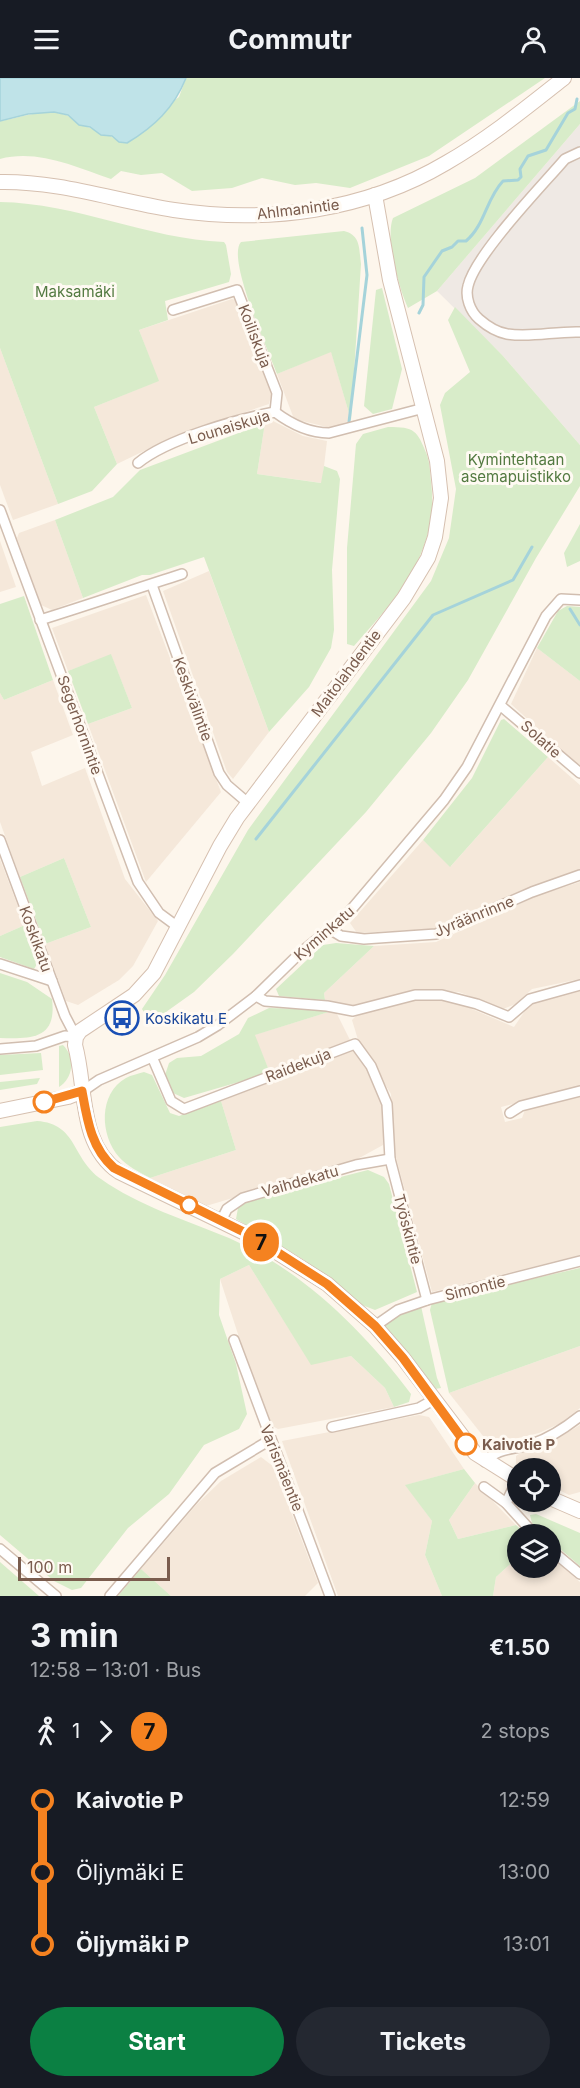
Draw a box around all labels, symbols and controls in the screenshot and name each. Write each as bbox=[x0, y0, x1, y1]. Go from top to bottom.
icon: menu bbox=[30, 23, 63, 56]
text: Commutr bbox=[228, 23, 352, 56]
icon: person bbox=[517, 23, 550, 56]
street label: Ahlmanintie bbox=[256, 195, 340, 223]
park label: Maksamäki bbox=[35, 282, 115, 301]
street label: Koiliskuja bbox=[234, 302, 276, 370]
street label: Lounaiskuja bbox=[186, 406, 272, 448]
park label: Kymintehtaan asemapuistikko bbox=[461, 450, 571, 486]
street label: Maitolahdentie bbox=[307, 626, 385, 720]
street label: Keskivälintie bbox=[169, 654, 217, 744]
street label: Segerhornintie bbox=[53, 673, 107, 777]
street label: Solatie bbox=[517, 716, 565, 762]
street label: Jyräänrinne bbox=[431, 891, 517, 941]
street label: Kyminkatu bbox=[290, 902, 358, 964]
street label: Koskikatu bbox=[15, 903, 57, 975]
bus stop icon: Koskikatu E bbox=[104, 1000, 140, 1036]
place label: Koskikatu E bbox=[145, 1009, 227, 1028]
street label: Raidekuja bbox=[263, 1044, 333, 1086]
unlabelled marker bbox=[33, 1091, 55, 1113]
street label: Vaihdekatu bbox=[259, 1161, 341, 1201]
street label: Työskintie bbox=[390, 1192, 426, 1266]
unlabelled marker bbox=[180, 1196, 198, 1214]
line badge: 7 bbox=[242, 1222, 280, 1262]
text: 7 bbox=[255, 1230, 267, 1255]
street label: Simontie bbox=[443, 1271, 507, 1305]
street label: Varismäentie bbox=[256, 1422, 308, 1514]
marker: Kaivotie P bbox=[455, 1433, 477, 1455]
place label: Kaivotie P bbox=[482, 1435, 556, 1454]
map controls bbox=[507, 1458, 561, 1578]
button: locate bbox=[507, 1458, 561, 1512]
button: layers bbox=[507, 1524, 561, 1578]
scale bar bbox=[18, 1554, 170, 1582]
text: 100 m bbox=[27, 1557, 72, 1577]
text: 3 min bbox=[30, 1615, 119, 1655]
text: €1.50 bbox=[489, 1634, 550, 1660]
text: 12:58 – 13:01 · Bus bbox=[30, 1658, 201, 1682]
icon: walk bbox=[30, 1715, 63, 1748]
icon: forward bbox=[89, 1715, 122, 1748]
text: 1 bbox=[72, 1719, 80, 1743]
text: 7 bbox=[143, 1719, 155, 1744]
text: 2 stops bbox=[480, 1719, 550, 1743]
text: Kaivotie P bbox=[76, 1787, 183, 1813]
text: 12:59 bbox=[499, 1788, 550, 1812]
text: Öljymäki E bbox=[76, 1859, 184, 1885]
text: 13:00 bbox=[499, 1860, 550, 1884]
text: Öljymäki P bbox=[76, 1931, 189, 1957]
text: 13:01 bbox=[503, 1932, 550, 1956]
button: Start bbox=[30, 2007, 284, 2076]
button: Tickets bbox=[296, 2007, 550, 2076]

